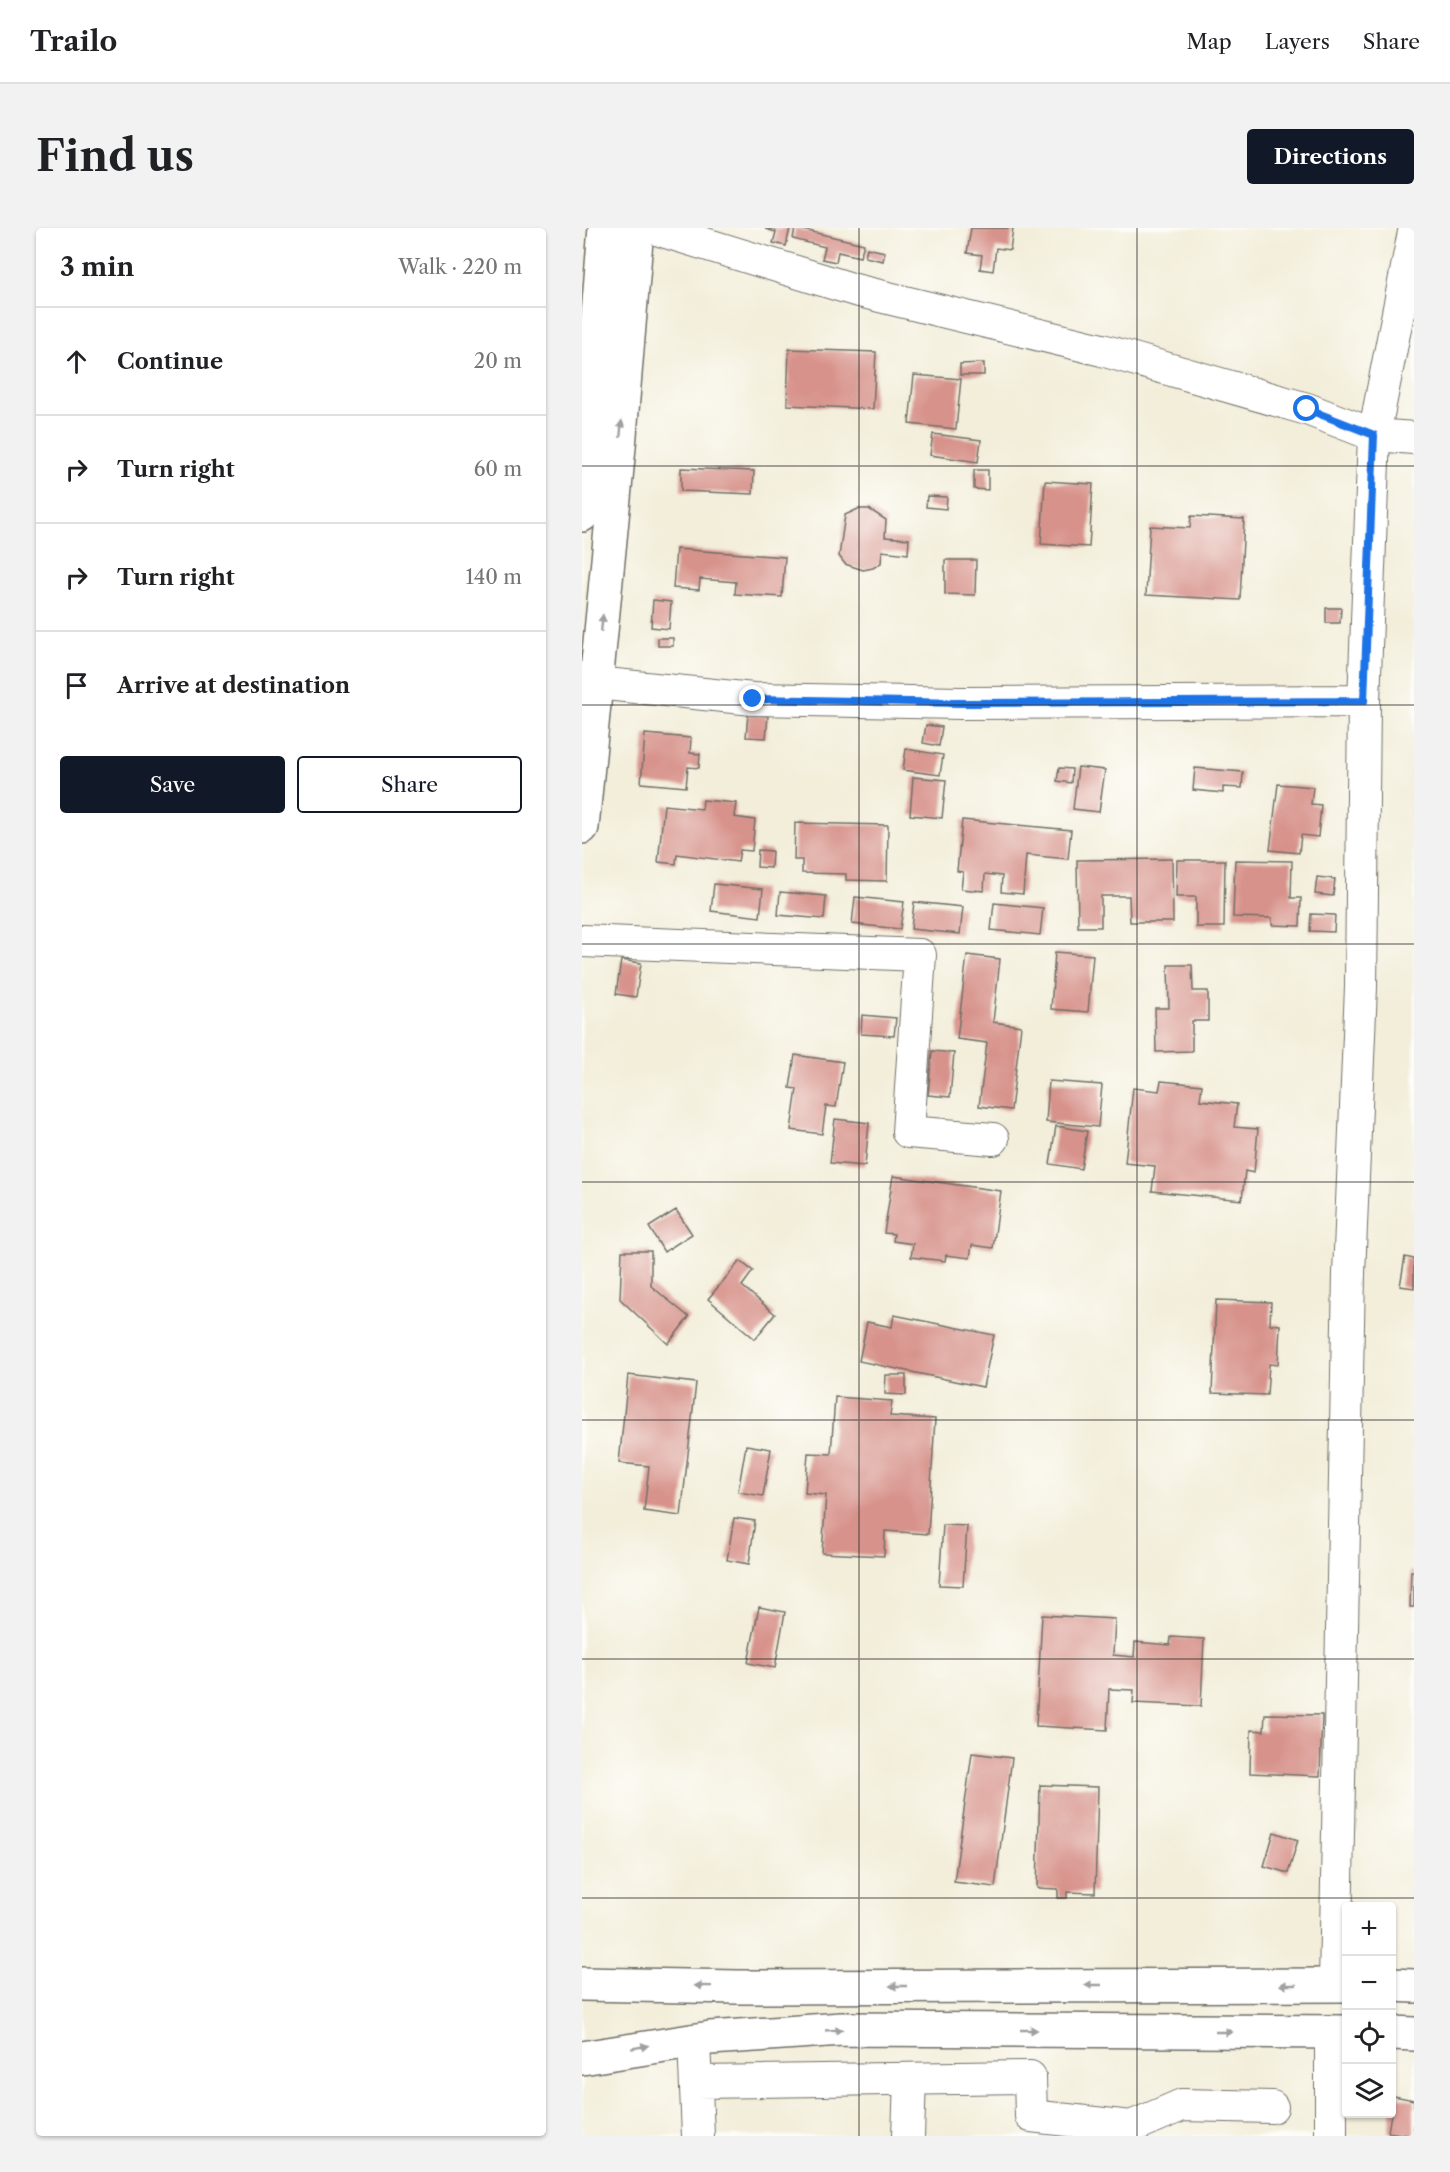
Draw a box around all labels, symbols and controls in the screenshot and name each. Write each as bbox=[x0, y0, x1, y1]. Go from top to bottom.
text: Trailo bbox=[30, 24, 117, 58]
text: Map bbox=[1187, 29, 1232, 54]
text: Layers bbox=[1265, 29, 1330, 54]
text: Share bbox=[1363, 29, 1420, 54]
button: Directions bbox=[1247, 129, 1414, 184]
text: Find us bbox=[36, 130, 194, 182]
text: 3 min bbox=[60, 251, 134, 283]
text: Walk · 220 m bbox=[398, 255, 522, 279]
icon: ahead bbox=[60, 345, 93, 378]
text: Continue bbox=[117, 348, 223, 375]
text: 20 m bbox=[474, 349, 522, 373]
route start bbox=[1293, 395, 1319, 421]
one-way arrow bbox=[616, 419, 625, 438]
icon: right bbox=[60, 453, 93, 486]
text: Turn right bbox=[117, 456, 235, 483]
text: 60 m bbox=[474, 457, 522, 481]
icon: right bbox=[60, 561, 93, 594]
text: Turn right bbox=[117, 564, 235, 591]
text: 140 m bbox=[465, 565, 522, 589]
one-way arrow bbox=[597, 613, 607, 632]
icon: arrive bbox=[60, 669, 93, 702]
text: Arrive at destination bbox=[117, 672, 350, 699]
route end bbox=[739, 685, 765, 711]
button: Save bbox=[60, 756, 285, 813]
button: Share bbox=[297, 756, 522, 813]
map controls bbox=[1342, 1902, 1396, 2118]
button: + bbox=[1342, 1902, 1396, 1956]
button: − bbox=[1342, 1956, 1396, 2010]
one-way arrow bbox=[1084, 1980, 1103, 1990]
one-way arrow bbox=[1279, 1980, 1298, 1990]
one-way arrow bbox=[694, 1981, 713, 1991]
one-way arrow bbox=[889, 1981, 908, 1991]
button: locate bbox=[1342, 2010, 1396, 2064]
one-way arrow bbox=[824, 2025, 843, 2035]
one-way arrow bbox=[1019, 2026, 1038, 2035]
one-way arrow bbox=[1214, 2027, 1233, 2036]
one-way arrow bbox=[630, 2043, 649, 2052]
button: layers bbox=[1342, 2064, 1396, 2118]

